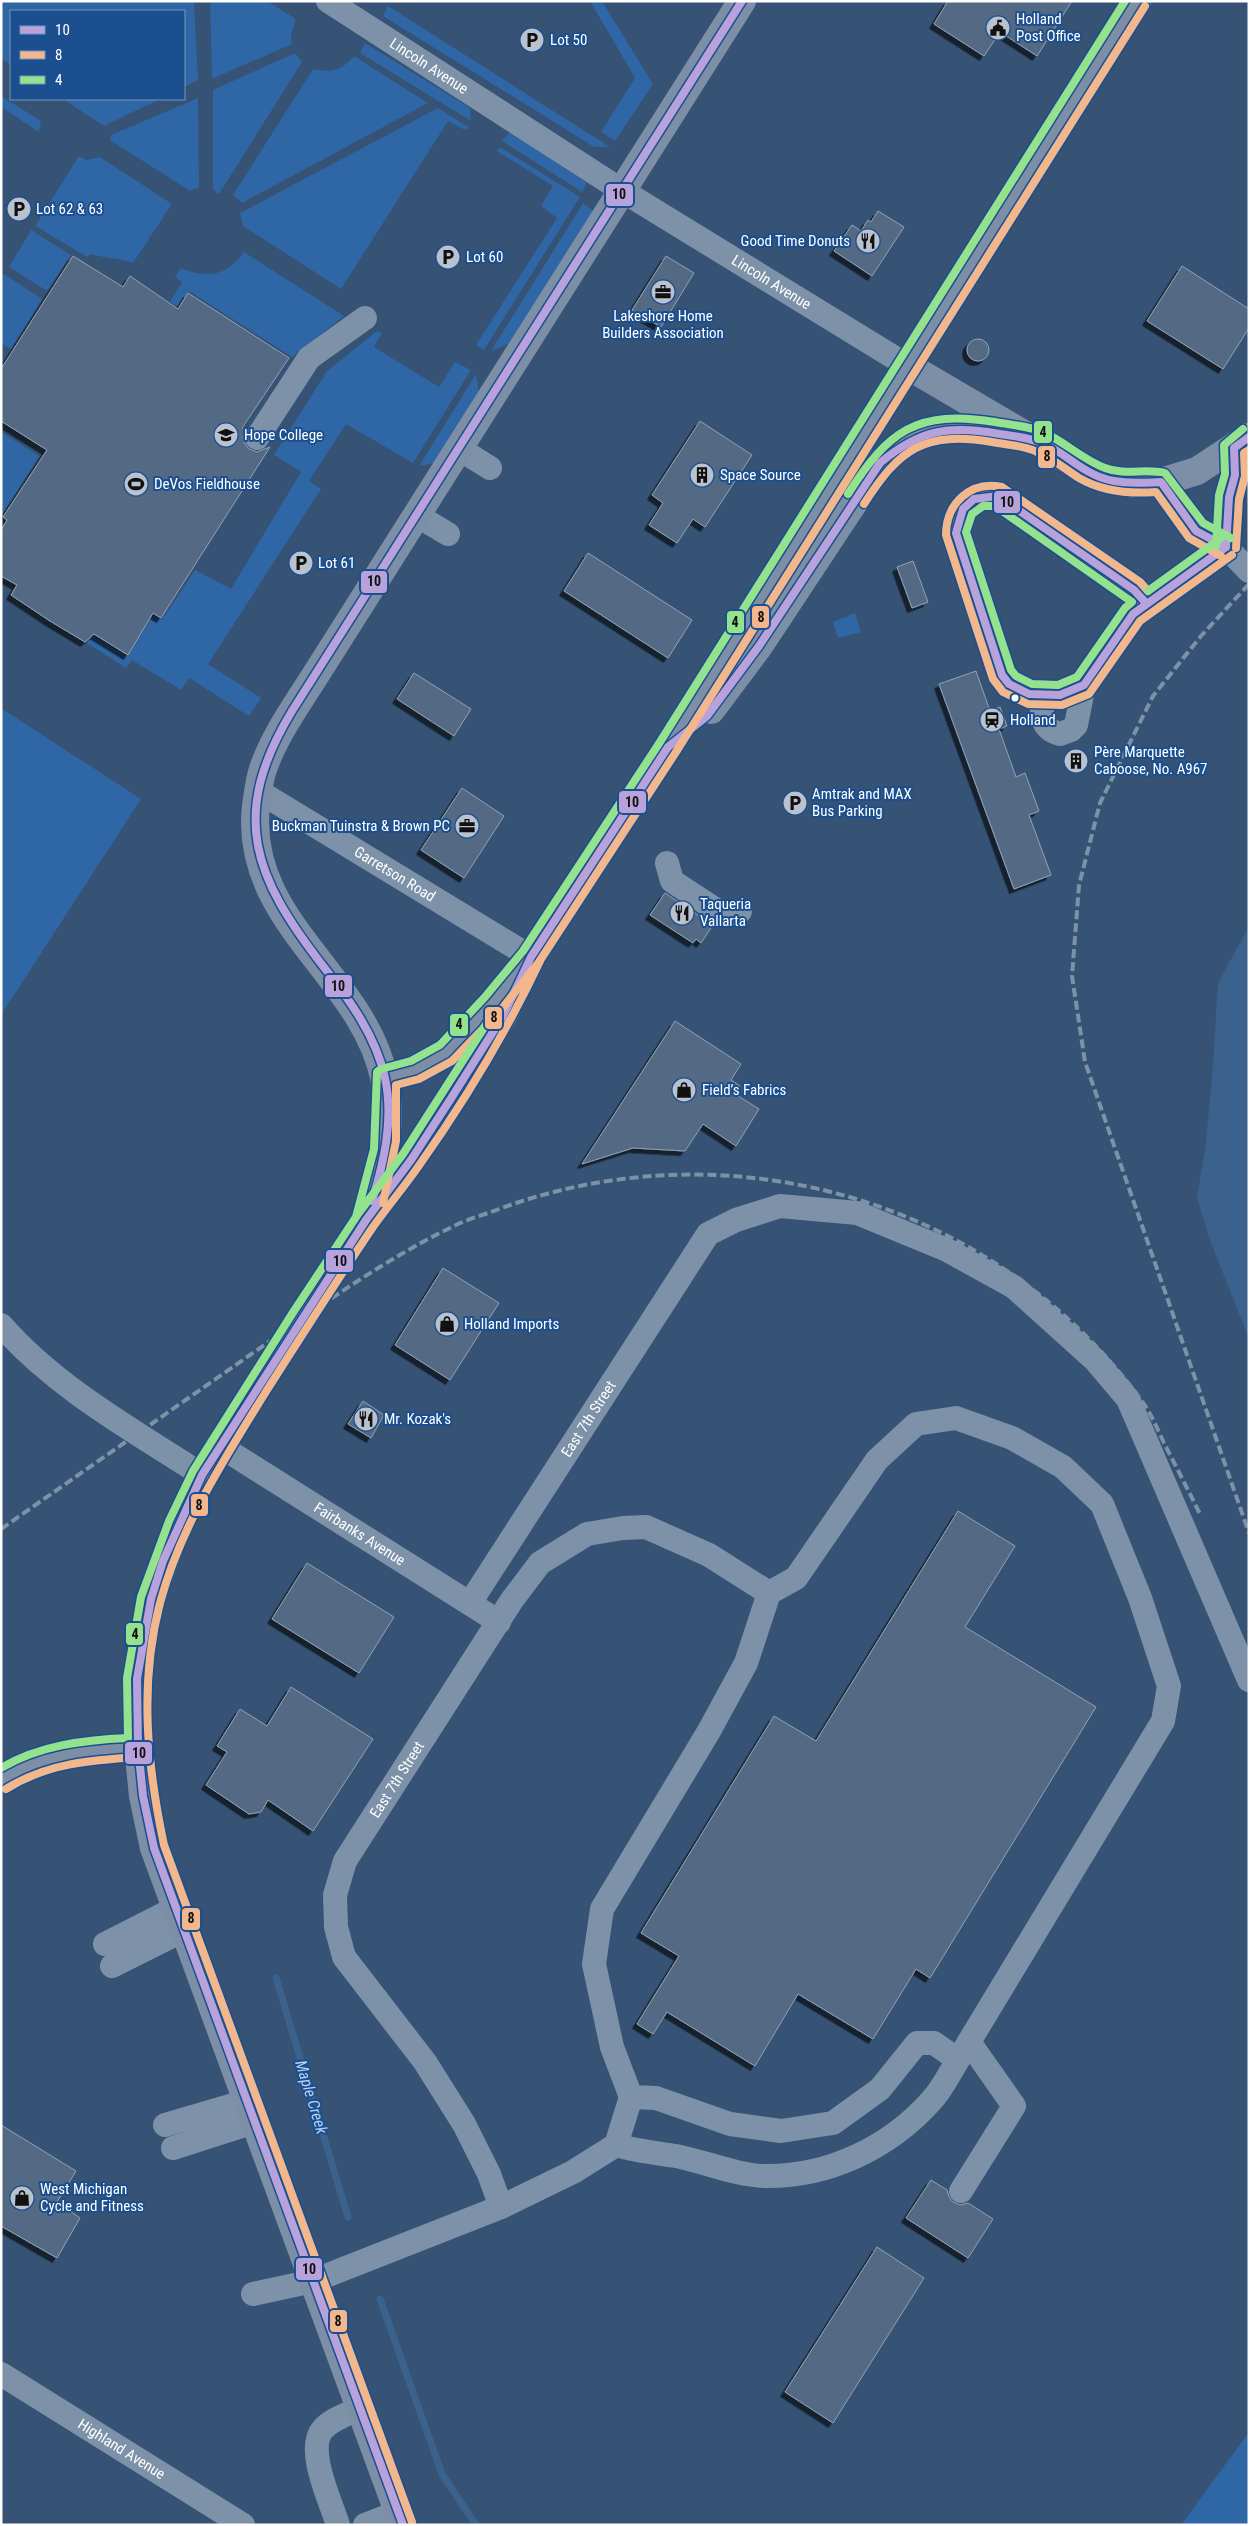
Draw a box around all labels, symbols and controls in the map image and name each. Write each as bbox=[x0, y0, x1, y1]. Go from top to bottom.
legend bbox=[10, 10, 185, 100]
place label: Holland Post Office bbox=[1016, 10, 1081, 45]
public building icon: Holland Post Office bbox=[985, 15, 1011, 41]
text: 10 bbox=[55, 21, 70, 39]
parking icon: Lot 50 bbox=[519, 27, 545, 53]
place label: Lot 50 bbox=[550, 31, 587, 49]
street label: Lincoln Avenue bbox=[386, 34, 471, 98]
text: 8 bbox=[55, 46, 62, 64]
text: 4 bbox=[55, 71, 62, 89]
line badge: 10 bbox=[605, 183, 634, 207]
text: 10 bbox=[612, 186, 626, 202]
parking icon: Lot 62 & 63 bbox=[6, 196, 32, 222]
place label: Lot 62 & 63 bbox=[36, 200, 103, 218]
restaurant icon: Good Time Donuts bbox=[855, 228, 881, 254]
place label: Good Time Donuts bbox=[741, 232, 850, 250]
parking icon: Lot 60 bbox=[435, 244, 461, 270]
place label: Lot 60 bbox=[466, 248, 503, 266]
street label: Lincoln Avenue bbox=[728, 251, 814, 313]
office icon: Lakeshore Home Builders Association bbox=[650, 279, 676, 305]
place label: Lakeshore Home Builders Association bbox=[602, 307, 724, 342]
line badge: 4 bbox=[1033, 420, 1053, 444]
school or university icon: Hope College bbox=[213, 422, 239, 448]
text: 4 bbox=[1039, 424, 1047, 440]
place label: Hope College bbox=[244, 426, 323, 444]
line badge: 8 bbox=[1037, 445, 1056, 469]
text: 8 bbox=[1043, 448, 1051, 464]
building icon: Space Source bbox=[689, 462, 715, 488]
place label: Space Source bbox=[720, 466, 801, 484]
sports icon: DeVos Fieldhouse bbox=[123, 471, 149, 497]
place label: DeVos Fieldhouse bbox=[154, 475, 260, 493]
line badge: 10 bbox=[993, 490, 1021, 514]
text: 10 bbox=[1000, 494, 1014, 510]
parking icon: Lot 61 bbox=[288, 550, 314, 576]
place label: Lot 61 bbox=[318, 554, 355, 572]
line badge: 10 bbox=[360, 570, 388, 594]
text: 10 bbox=[367, 573, 381, 589]
line badge: 8 bbox=[751, 605, 770, 629]
text: 8 bbox=[757, 609, 765, 625]
line badge: 4 bbox=[726, 610, 745, 634]
text: 4 bbox=[731, 614, 739, 630]
unlabelled marker bbox=[1010, 693, 1020, 703]
station icon: Holland bbox=[979, 707, 1005, 733]
place label: Holland bbox=[1010, 711, 1056, 729]
place label: Père Marquette Caboose, No. A967 bbox=[1094, 743, 1208, 778]
building icon: Père Marquette Caboose, No. A967 bbox=[1063, 748, 1089, 774]
place label: Amtrak and MAX Bus Parking bbox=[812, 785, 912, 820]
line badge: 10 bbox=[618, 790, 647, 814]
parking icon: Amtrak and MAX Bus Parking bbox=[782, 790, 808, 816]
text: 10 bbox=[625, 794, 639, 810]
office icon: Buckman Tuinstra & Brown PC bbox=[454, 813, 480, 839]
place label: Buckman Tuinstra & Brown PC bbox=[272, 817, 450, 835]
street label: Garretson Road bbox=[351, 843, 439, 906]
place label: Taqueria Vallarta bbox=[700, 895, 751, 930]
restaurant icon: Taqueria Vallarta bbox=[669, 900, 695, 926]
line badge: 10 bbox=[324, 974, 353, 998]
text: 10 bbox=[331, 978, 345, 994]
line badge: 8 bbox=[484, 1006, 503, 1030]
text: 8 bbox=[490, 1009, 498, 1025]
line badge: 4 bbox=[449, 1013, 469, 1037]
text: 4 bbox=[455, 1016, 463, 1032]
shop icon: Field’s Fabrics bbox=[671, 1077, 697, 1103]
place label: Field’s Fabrics bbox=[702, 1081, 786, 1099]
line badge: 10 bbox=[325, 1249, 354, 1273]
text: 10 bbox=[333, 1253, 347, 1269]
shop icon: Holland Imports bbox=[434, 1311, 460, 1337]
place label: Holland Imports bbox=[464, 1315, 559, 1333]
street label: East 7th Street bbox=[558, 1377, 620, 1460]
restaurant icon: Mr. Kozak's bbox=[353, 1406, 379, 1432]
place label: Mr. Kozak's bbox=[384, 1410, 451, 1428]
line badge: 8 bbox=[190, 1493, 209, 1517]
text: 8 bbox=[195, 1497, 203, 1513]
street label: Fairbanks Avenue bbox=[311, 1499, 408, 1569]
line badge: 4 bbox=[125, 1622, 144, 1646]
text: 4 bbox=[131, 1626, 139, 1642]
street label: East 7th Street bbox=[366, 1738, 428, 1821]
line badge: 10 bbox=[124, 1741, 153, 1765]
text: 10 bbox=[132, 1745, 146, 1761]
line badge: 8 bbox=[181, 1907, 201, 1931]
text: 8 bbox=[187, 1910, 195, 1926]
water label: Maple Creek bbox=[291, 2058, 332, 2137]
place label: West Michigan Cycle and Fitness bbox=[40, 2180, 144, 2215]
shop icon: West Michigan Cycle and Fitness bbox=[9, 2185, 35, 2211]
line badge: 10 bbox=[295, 2257, 323, 2281]
text: 10 bbox=[302, 2261, 316, 2277]
line badge: 8 bbox=[329, 2309, 348, 2333]
text: 8 bbox=[334, 2313, 342, 2329]
street label: Highland Avenue bbox=[75, 2415, 168, 2483]

